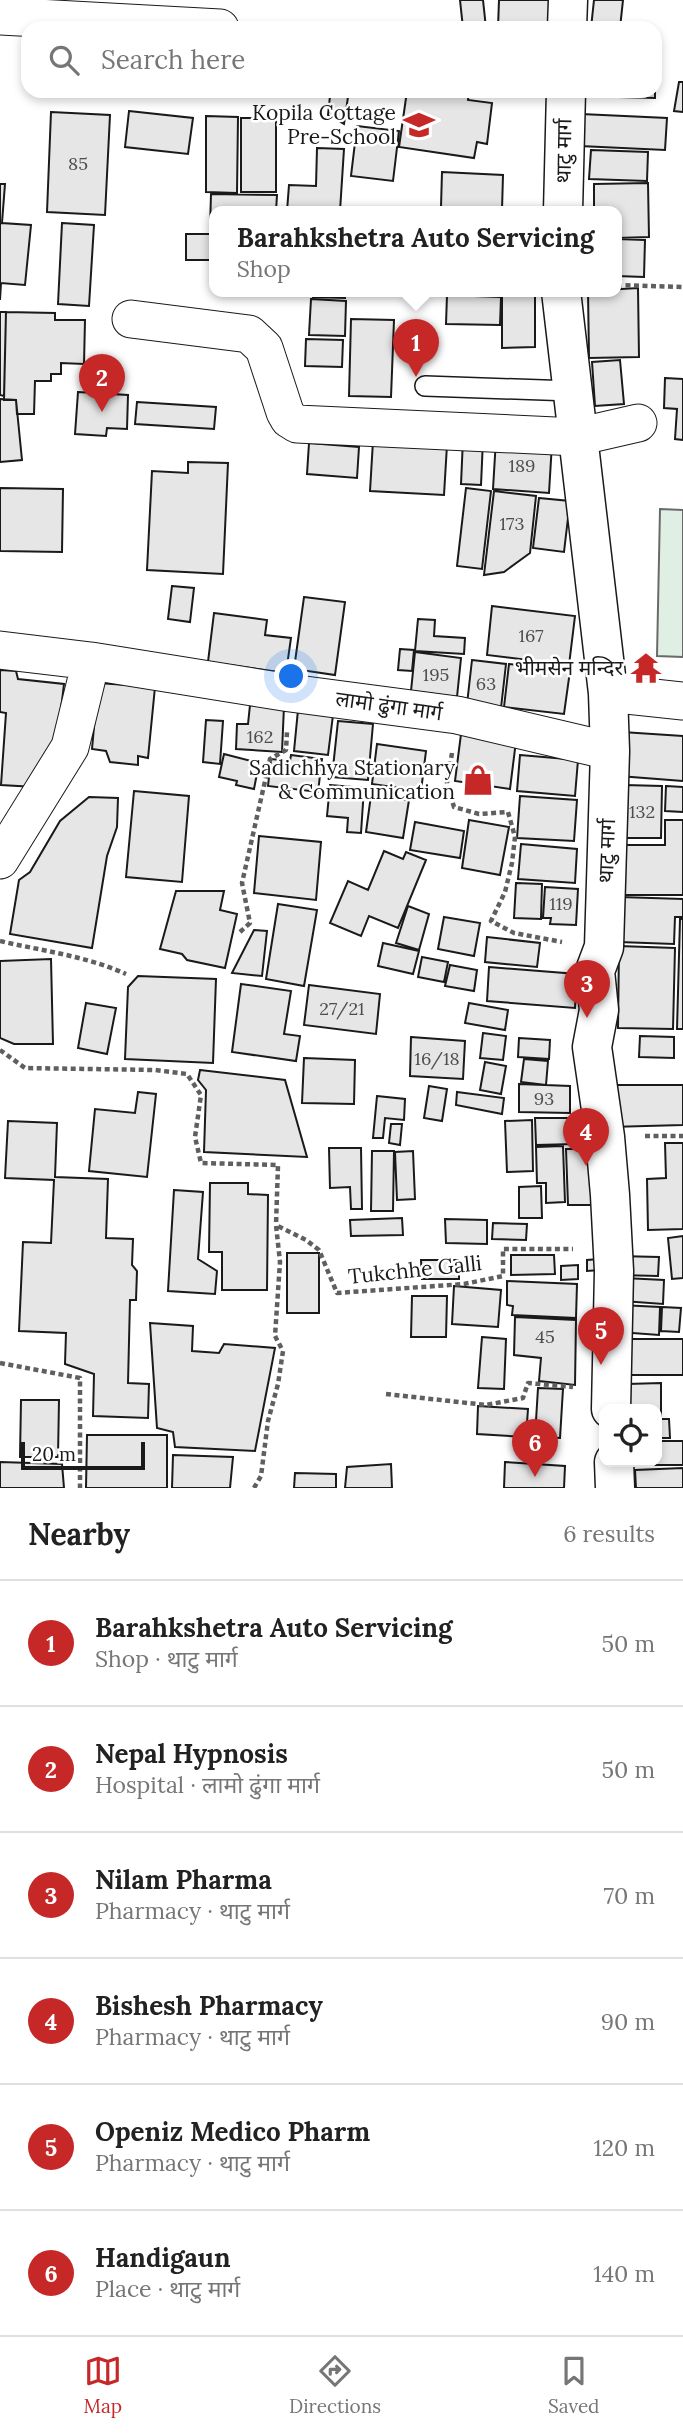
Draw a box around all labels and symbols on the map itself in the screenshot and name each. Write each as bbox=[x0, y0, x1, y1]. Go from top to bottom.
place label: Kopila Cottage Pre-School bbox=[252, 99, 396, 150]
school or university icon: Kopila Cottage Pre-School bbox=[402, 108, 436, 142]
street label: थाटु मार्ग bbox=[549, 117, 578, 184]
house number: 85 bbox=[68, 152, 88, 175]
pin: 1 bbox=[393, 319, 439, 377]
pin: 2 bbox=[79, 354, 125, 412]
house number: 189 bbox=[509, 454, 535, 477]
house number: 173 bbox=[500, 512, 524, 535]
house number: 167 bbox=[518, 624, 544, 647]
temple icon: भीमसेन मन्दिर bbox=[629, 651, 663, 685]
place label: भीमसेन मन्दिर bbox=[515, 654, 623, 681]
your location bbox=[274, 659, 308, 693]
house number: 195 bbox=[423, 663, 449, 686]
house number: 63 bbox=[476, 672, 496, 695]
street label: लामो ढुंगा मार्ग bbox=[334, 685, 445, 727]
house number: 162 bbox=[247, 725, 273, 748]
place label: Sadichhya Stationary & Communication bbox=[249, 754, 455, 805]
shop icon: Sadichhya Stationary & Communication bbox=[461, 763, 495, 797]
house number: 132 bbox=[629, 800, 655, 823]
street label: थाटु मार्ग bbox=[592, 817, 621, 884]
house number: 119 bbox=[549, 892, 573, 915]
pin: 3 bbox=[564, 960, 610, 1018]
house number: 27/21 bbox=[319, 997, 365, 1020]
house number: 16/18 bbox=[414, 1047, 460, 1070]
house number: 93 bbox=[534, 1087, 554, 1110]
pin: 4 bbox=[563, 1108, 609, 1166]
street label: Tukchhe Galli bbox=[347, 1249, 483, 1290]
pin: 5 bbox=[578, 1307, 624, 1365]
house number: 45 bbox=[535, 1325, 555, 1348]
pin: 6 bbox=[512, 1419, 558, 1477]
scale bar bbox=[21, 1439, 145, 1471]

